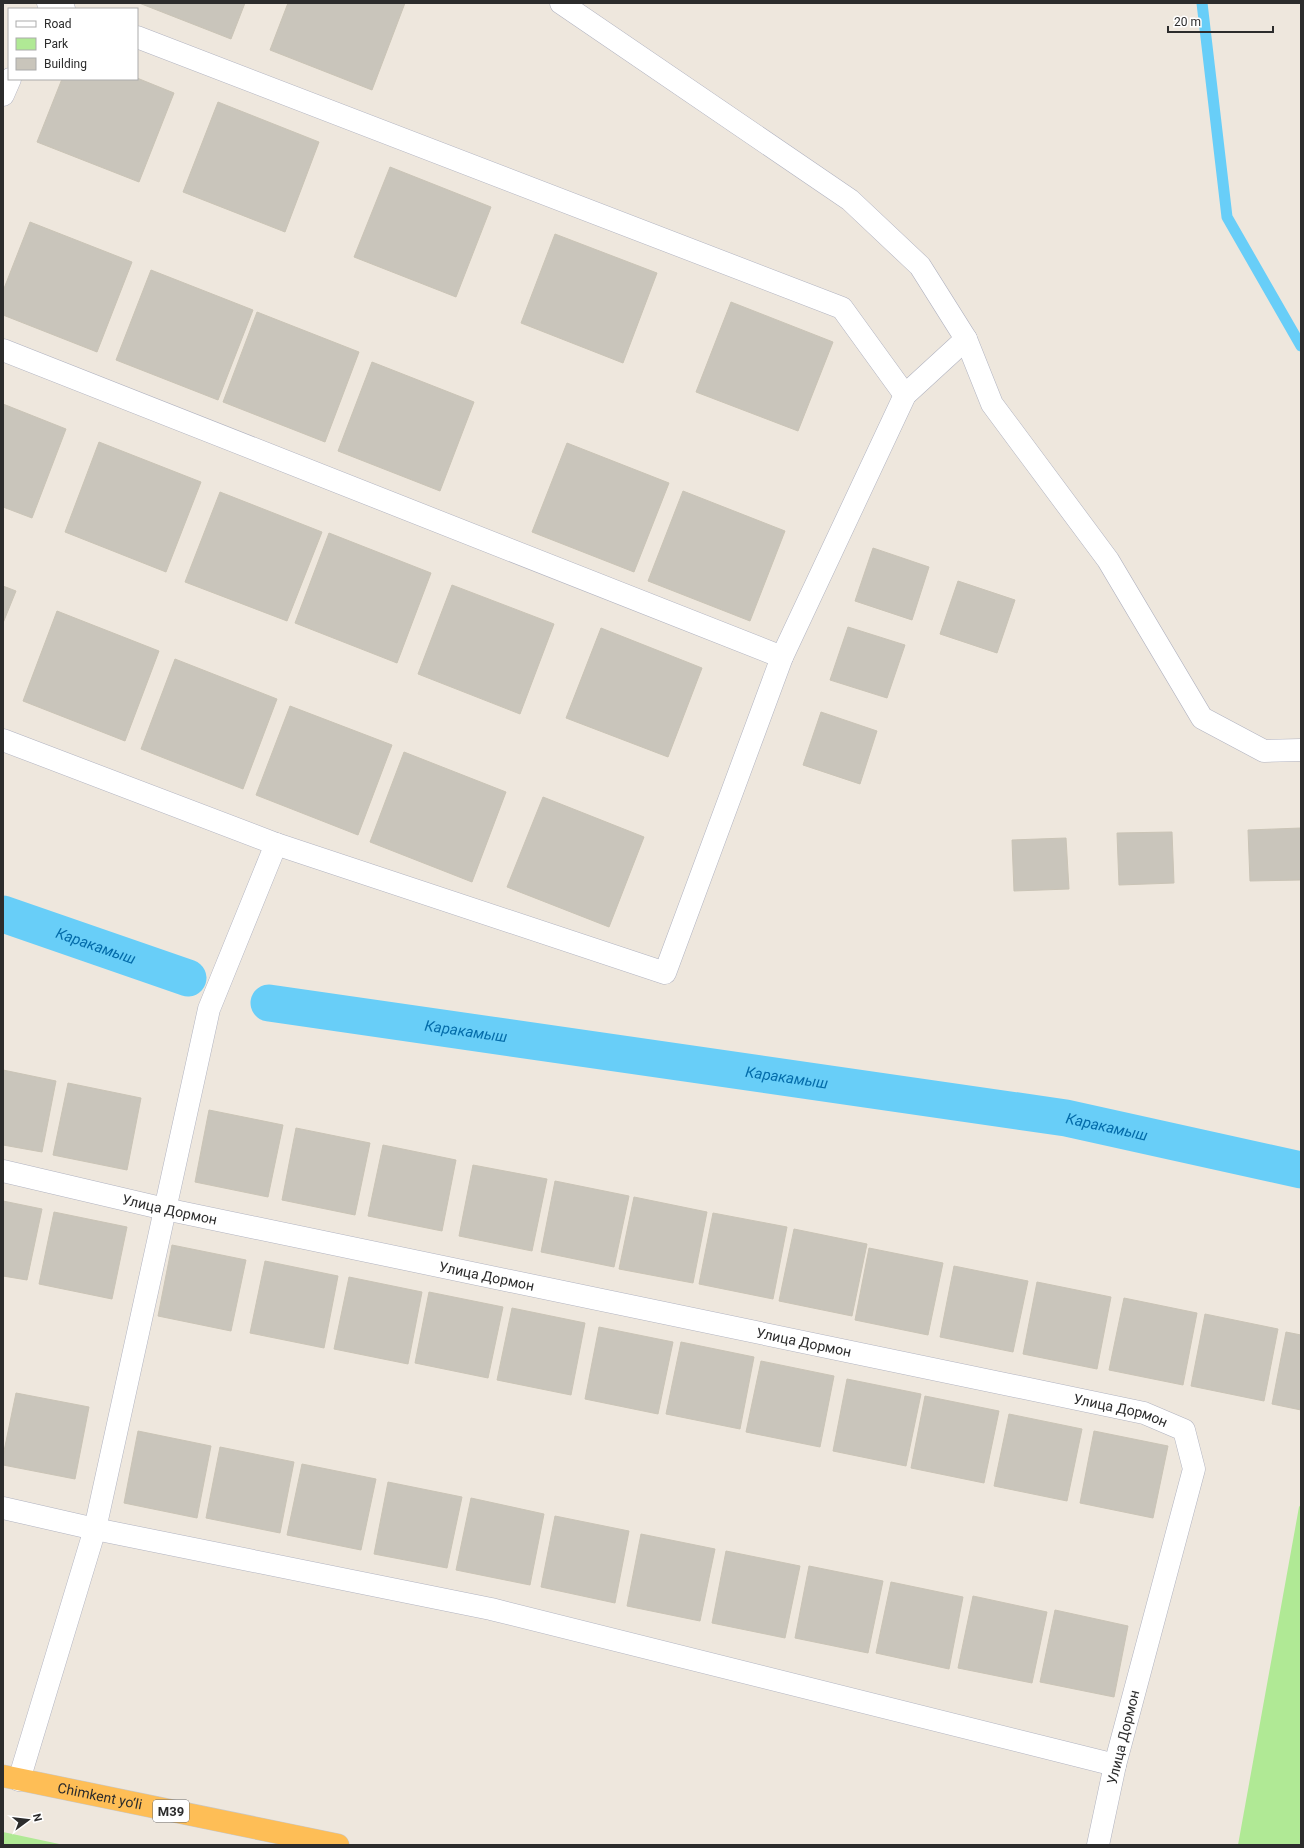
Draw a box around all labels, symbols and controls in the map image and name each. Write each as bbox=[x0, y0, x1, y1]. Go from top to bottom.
legend bbox=[8, 8, 138, 80]
scale bar bbox=[1168, 8, 1273, 34]
text: 20 m bbox=[1174, 15, 1201, 29]
text: Road bbox=[44, 17, 72, 31]
text: Park bbox=[44, 37, 69, 51]
text: Building bbox=[44, 57, 87, 71]
water label: Каракамыш bbox=[53, 924, 138, 968]
water label: Каракамыш bbox=[424, 1017, 509, 1046]
water label: Каракамыш bbox=[744, 1063, 829, 1093]
water label: Каракамыш bbox=[1064, 1109, 1150, 1145]
street label: Улица Дормон bbox=[121, 1191, 219, 1228]
street label: Улица Дормон bbox=[438, 1258, 536, 1294]
street label: Улица Дормон bbox=[755, 1324, 853, 1360]
street label: Улица Дормон bbox=[1072, 1391, 1170, 1430]
street label: Улица Дормон bbox=[1104, 1688, 1142, 1786]
street label: Chimkent yo‘li bbox=[56, 1779, 144, 1812]
north arrow bbox=[8, 1800, 48, 1840]
road number: M39 bbox=[153, 1800, 189, 1822]
text: N bbox=[30, 1812, 45, 1823]

